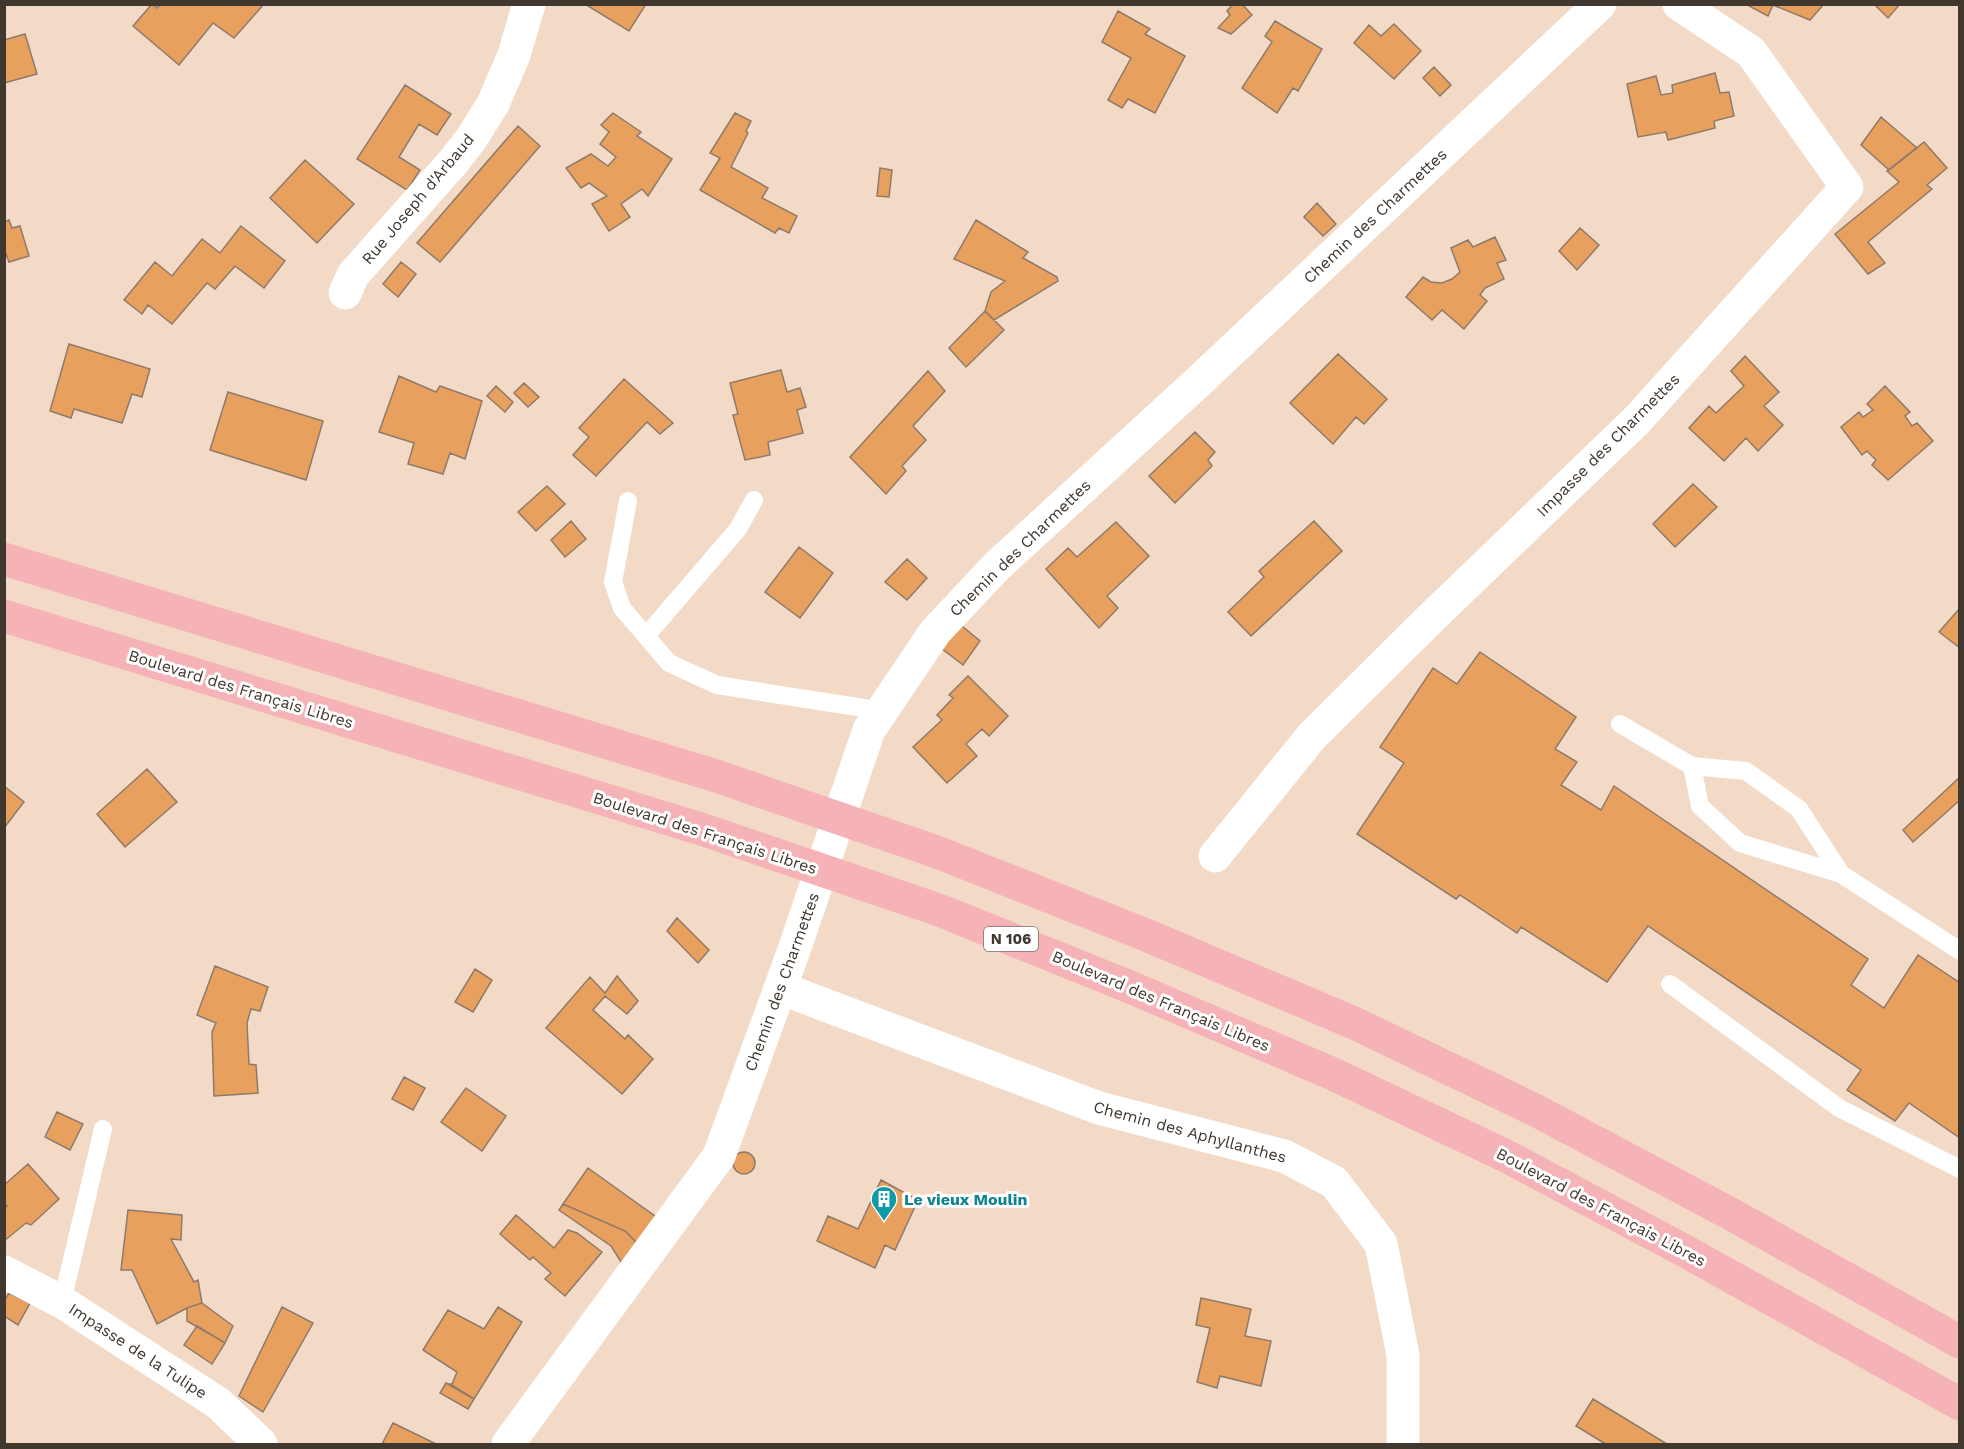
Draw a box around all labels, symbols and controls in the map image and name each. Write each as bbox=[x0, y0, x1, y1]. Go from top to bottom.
street label: Rue Joseph d'Arbaud bbox=[358, 130, 478, 268]
street label: Chemin des Charmettes bbox=[1299, 145, 1451, 287]
street label: Impasse des Charmettes bbox=[1533, 370, 1683, 520]
street label: Chemin des Charmettes bbox=[945, 476, 1095, 620]
street label: Boulevard des Français Libres bbox=[126, 646, 356, 732]
street label: Boulevard des Français Libres bbox=[591, 788, 819, 878]
street label: Chemin des Charmettes bbox=[741, 890, 823, 1074]
road number: N 106 bbox=[984, 927, 1038, 951]
street label: Boulevard des Français Libres bbox=[1049, 946, 1273, 1056]
street label: Chemin des Aphyllanthes bbox=[1091, 1097, 1289, 1167]
street label: Boulevard des Français Libres bbox=[1493, 1144, 1709, 1270]
building icon: Le vieux Moulin bbox=[869, 1184, 899, 1222]
place label: Le vieux Moulin bbox=[904, 1190, 1027, 1209]
street label: Impasse de la Tulipe bbox=[65, 1299, 211, 1403]

